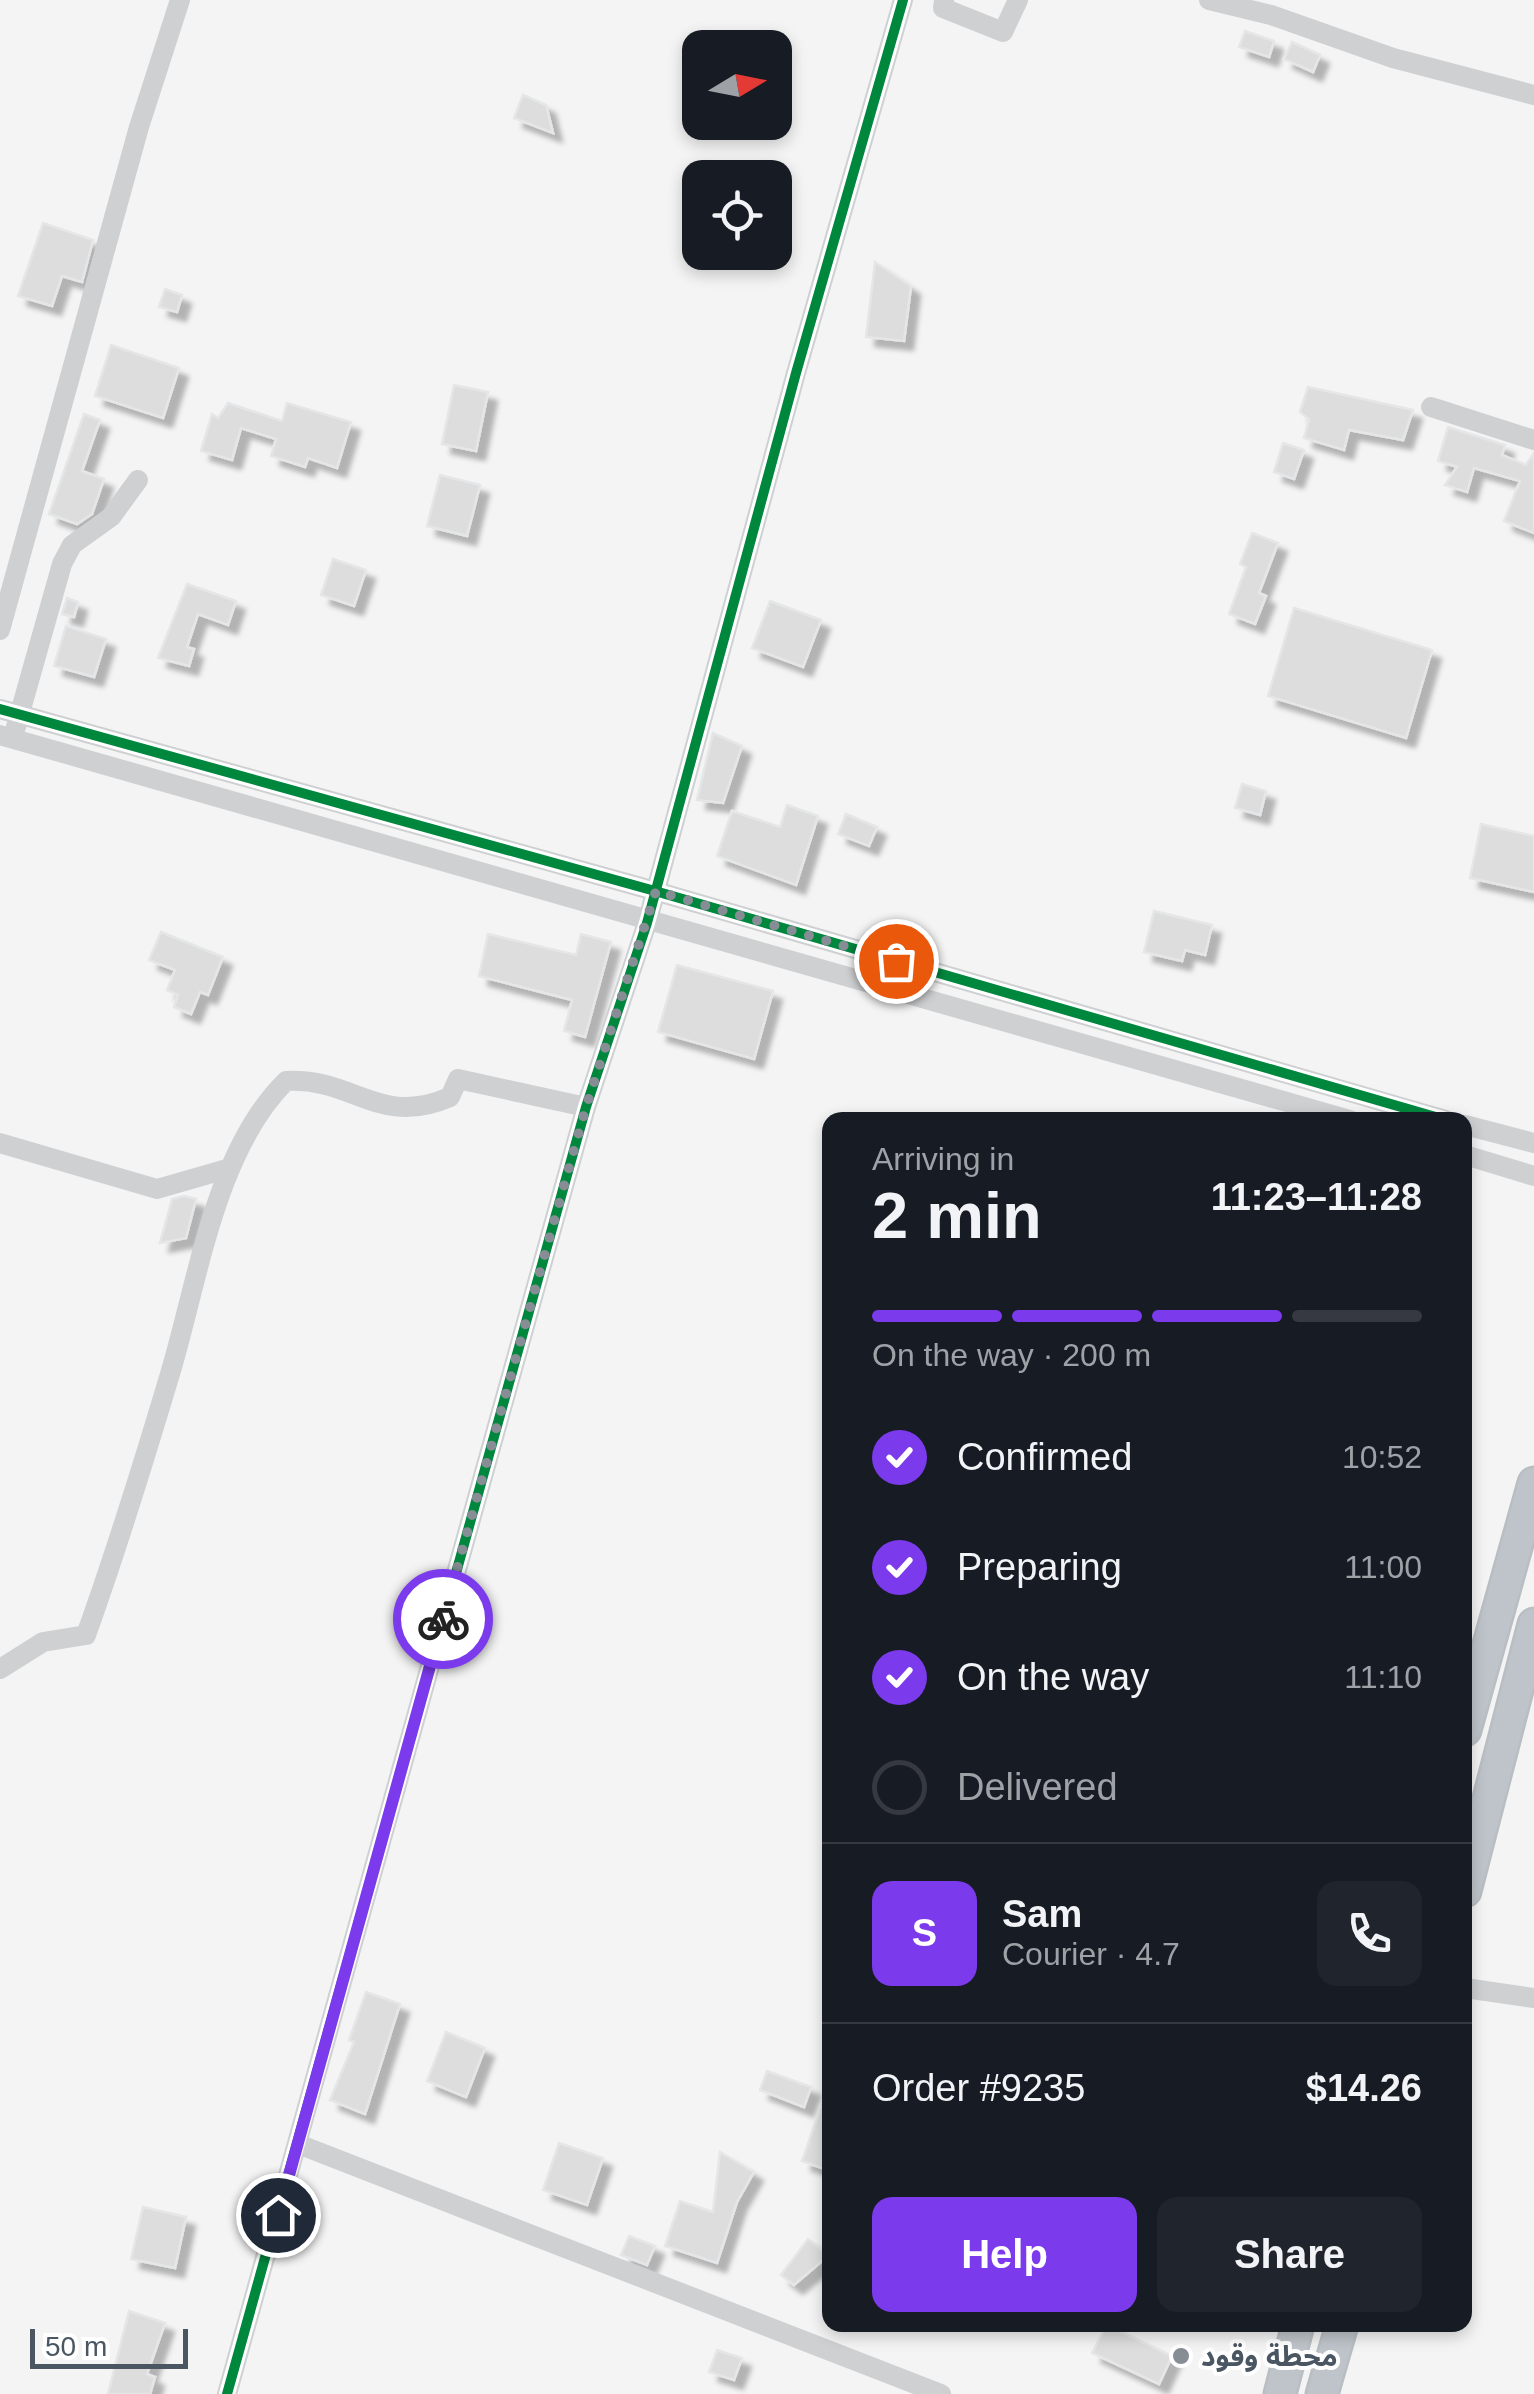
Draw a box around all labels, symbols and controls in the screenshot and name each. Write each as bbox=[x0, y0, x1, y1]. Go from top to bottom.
north arrow bbox=[682, 30, 792, 140]
map controls bbox=[682, 30, 792, 270]
button: locate bbox=[682, 160, 792, 270]
pin bbox=[854, 919, 939, 1004]
icon: bag bbox=[869, 934, 924, 989]
text: Arriving in bbox=[872, 1141, 1014, 1177]
text: 11:23–11:28 bbox=[1211, 1176, 1422, 1218]
text: 2 min bbox=[872, 1179, 1042, 1252]
text: On the way · 200 m bbox=[872, 1337, 1151, 1373]
icon: check bbox=[872, 1430, 927, 1485]
text: Confirmed bbox=[957, 1436, 1132, 1478]
text: 10:52 bbox=[1342, 1439, 1422, 1475]
icon: check bbox=[872, 1540, 927, 1595]
text: Preparing bbox=[957, 1546, 1122, 1588]
text: 11:00 bbox=[1344, 1549, 1422, 1585]
courier bbox=[393, 1569, 493, 1669]
icon: bike bbox=[416, 1592, 471, 1647]
icon: check bbox=[872, 1650, 927, 1705]
text: On the way bbox=[957, 1656, 1149, 1698]
text: 11:10 bbox=[1344, 1659, 1422, 1695]
text: Delivered bbox=[957, 1766, 1118, 1808]
button: phone bbox=[1317, 1881, 1422, 1986]
text: Sam bbox=[1002, 1893, 1082, 1935]
text: S bbox=[912, 1912, 937, 1954]
text: Courier · 4.7 bbox=[1002, 1936, 1180, 1972]
text: Order #9235 bbox=[872, 2067, 1085, 2109]
text: $14.26 bbox=[1306, 2067, 1422, 2109]
pin bbox=[236, 2173, 321, 2258]
icon: home bbox=[251, 2188, 306, 2243]
button: Help bbox=[872, 2197, 1137, 2312]
button: Share bbox=[1157, 2197, 1422, 2312]
scale bar bbox=[30, 2324, 188, 2368]
text: 50 m bbox=[45, 2331, 107, 2362]
place label: محطة وقود bbox=[1201, 2341, 1338, 2372]
marker: محطة وقود bbox=[1170, 2345, 1192, 2367]

